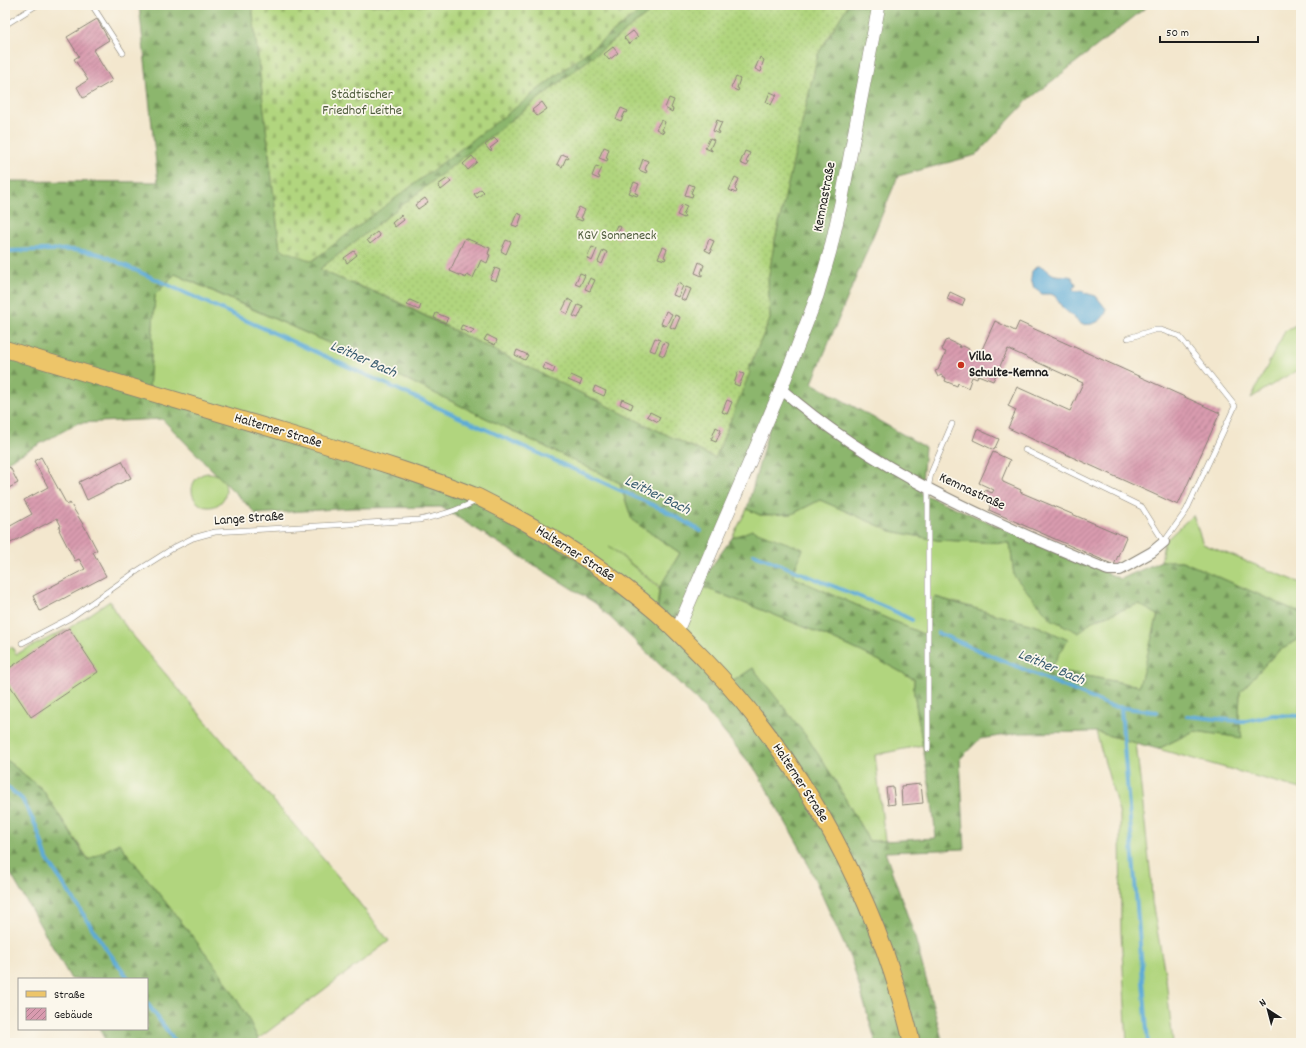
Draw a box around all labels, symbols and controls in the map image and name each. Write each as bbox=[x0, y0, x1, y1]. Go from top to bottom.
scale bar bbox=[1160, 18, 1258, 44]
text: 50 m bbox=[1166, 25, 1189, 42]
park label: Städtischer Friedhof Leithe bbox=[322, 85, 402, 121]
street label: Kemnastraße bbox=[808, 160, 842, 234]
park label: KGV Sonneneck bbox=[578, 226, 657, 246]
water label: Leither Bach bbox=[326, 336, 401, 385]
place label: Villa Schulte-Kemna bbox=[969, 347, 1049, 383]
marker: Villa Schulte-Kemna bbox=[956, 360, 966, 370]
street label: Halterner Straße bbox=[232, 408, 324, 454]
street label: Kemnastraße bbox=[936, 468, 1008, 516]
water label: Leither Bach bbox=[620, 471, 695, 522]
street label: Lange Straße bbox=[213, 507, 285, 531]
street label: Halterner Straße bbox=[532, 521, 618, 587]
water label: Leither Bach bbox=[1014, 644, 1089, 692]
street label: Halterner Straße bbox=[767, 740, 833, 826]
legend bbox=[18, 978, 148, 1030]
text: Straße bbox=[54, 987, 85, 1004]
north arrow bbox=[1248, 990, 1288, 1030]
text: N bbox=[1256, 995, 1271, 1012]
text: Gebäude bbox=[54, 1007, 93, 1024]

